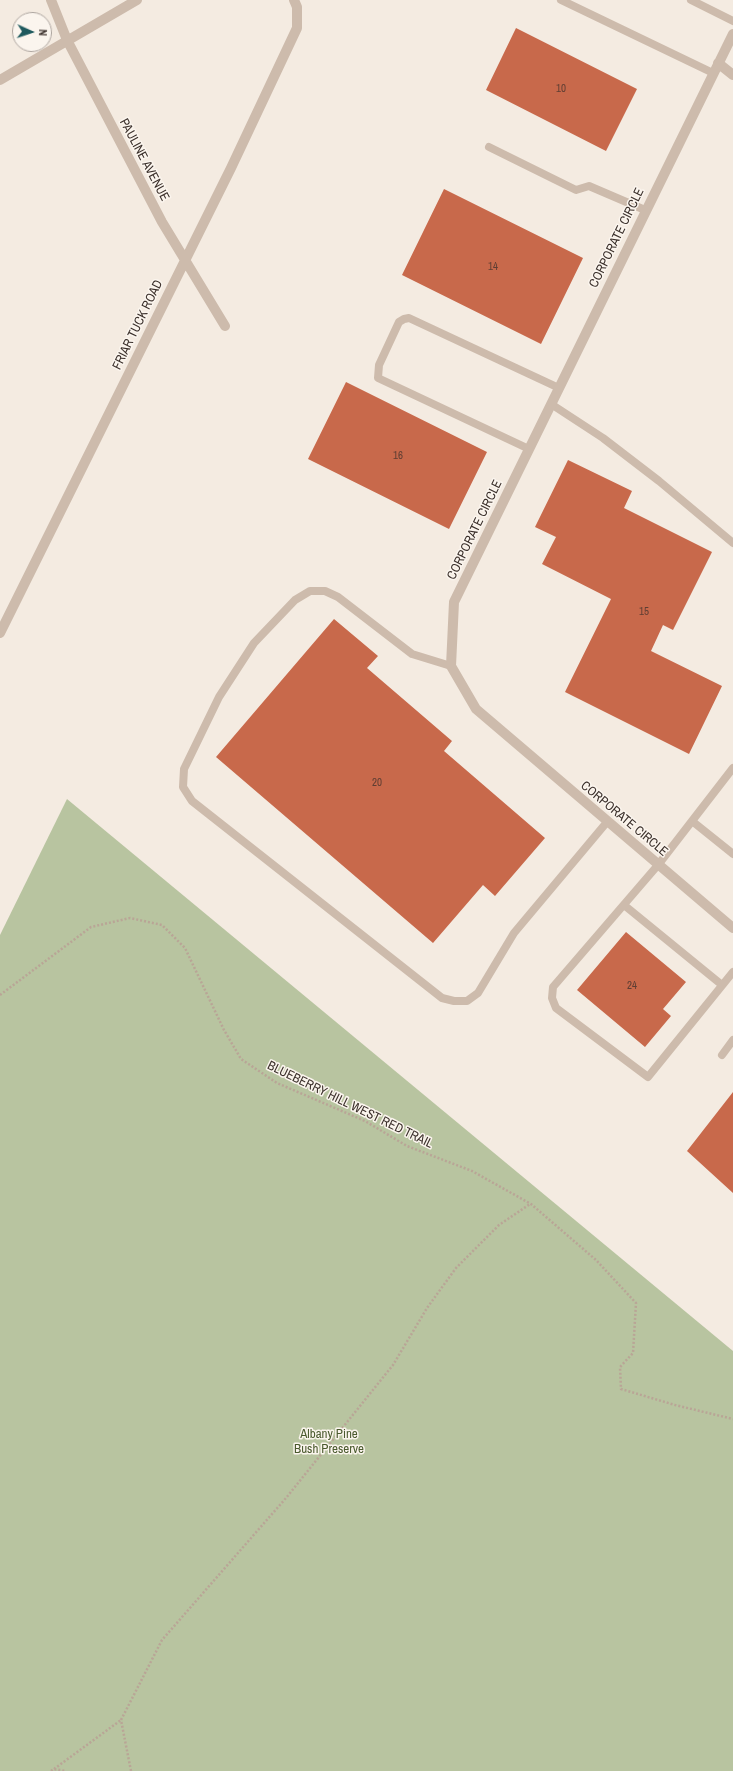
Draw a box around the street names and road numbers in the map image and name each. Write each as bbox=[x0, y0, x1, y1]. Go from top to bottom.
street label: PAULINE AVENUE bbox=[116, 116, 172, 204]
street label: CORPORATE CIRCLE bbox=[586, 186, 648, 290]
street label: FRIAR TUCK ROAD bbox=[110, 278, 166, 372]
street label: CORPORATE CIRCLE bbox=[444, 478, 506, 582]
street label: CORPORATE CIRCLE bbox=[577, 778, 671, 860]
street label: BLUEBERRY HILL WEST RED TRAIL bbox=[265, 1058, 435, 1152]

